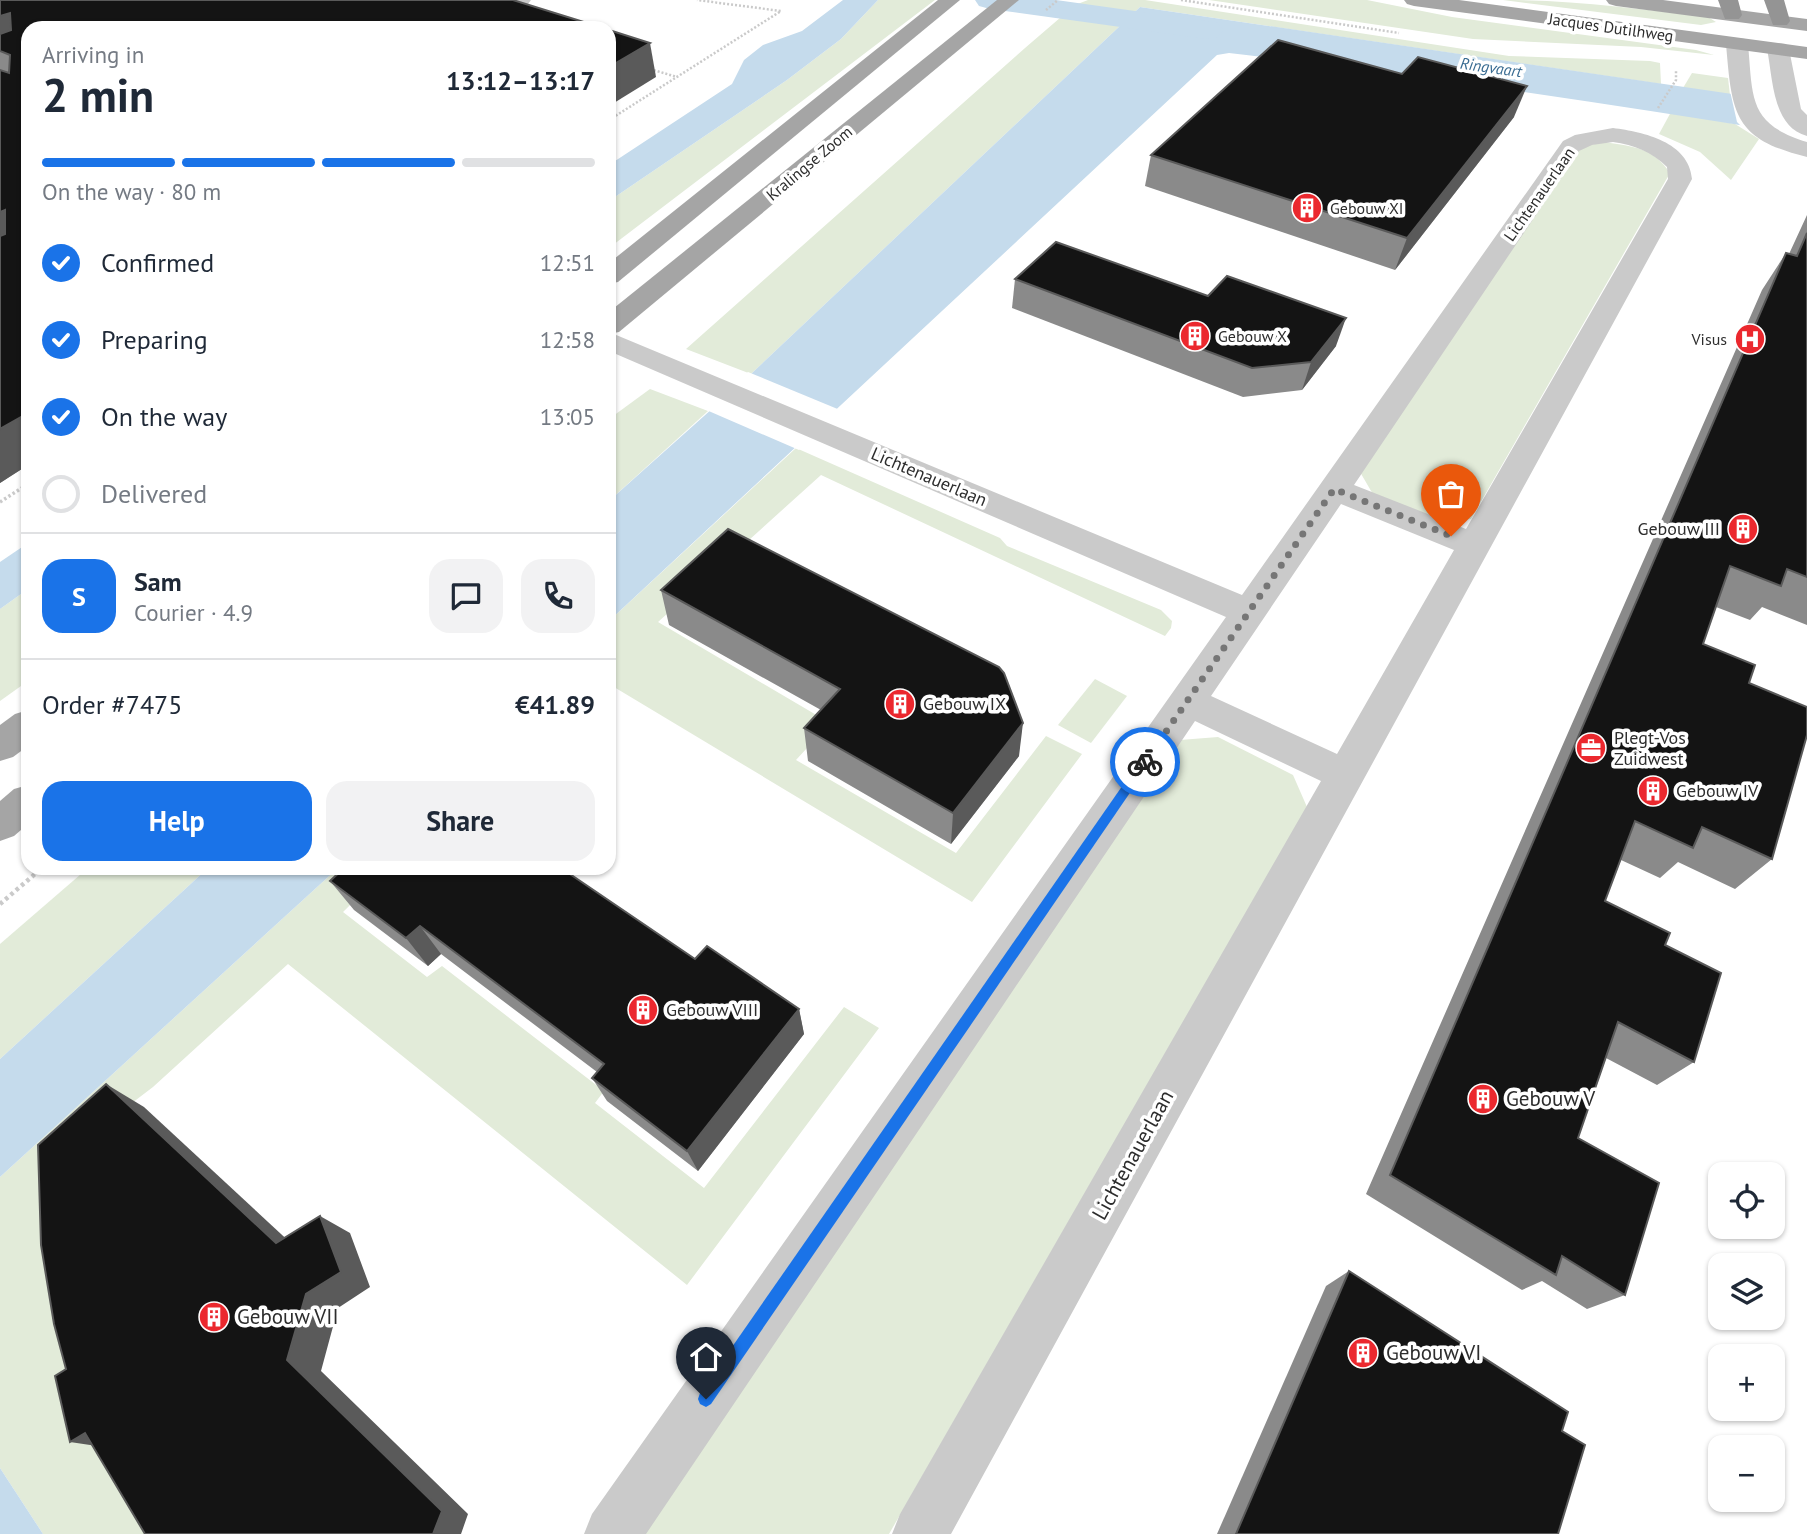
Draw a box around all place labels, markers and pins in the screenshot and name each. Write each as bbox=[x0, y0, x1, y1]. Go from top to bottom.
building icon: Gebouw XI bbox=[1290, 191, 1324, 225]
place label: Gebouw XI bbox=[1330, 198, 1403, 218]
building icon: Gebouw X bbox=[1178, 319, 1212, 353]
hospital icon: Visus bbox=[1733, 322, 1767, 356]
place label: Gebouw X bbox=[1218, 326, 1287, 346]
place label: Visus bbox=[1691, 329, 1727, 349]
pin bbox=[1421, 464, 1481, 536]
building icon: Gebouw III bbox=[1726, 512, 1760, 546]
place label: Gebouw III bbox=[1637, 517, 1720, 540]
building icon: Gebouw IX bbox=[883, 687, 917, 721]
place label: Gebouw IX bbox=[923, 692, 1006, 715]
place label: Plegt-Vos Zuidwest bbox=[1614, 726, 1686, 770]
office icon: Plegt-Vos Zuidwest bbox=[1574, 731, 1608, 765]
building icon: Gebouw IV bbox=[1636, 774, 1670, 808]
place label: Gebouw IV bbox=[1676, 779, 1759, 802]
building icon: Gebouw VIII bbox=[626, 993, 660, 1027]
place label: Gebouw VIII bbox=[666, 998, 758, 1021]
building icon: Gebouw V bbox=[1466, 1082, 1500, 1116]
place label: Gebouw V bbox=[1506, 1085, 1595, 1112]
building icon: Gebouw VII bbox=[197, 1300, 231, 1334]
place label: Gebouw VII bbox=[237, 1303, 339, 1330]
pin bbox=[676, 1327, 736, 1399]
building icon: Gebouw VI bbox=[1346, 1336, 1380, 1370]
place label: Gebouw VI bbox=[1386, 1339, 1481, 1366]

